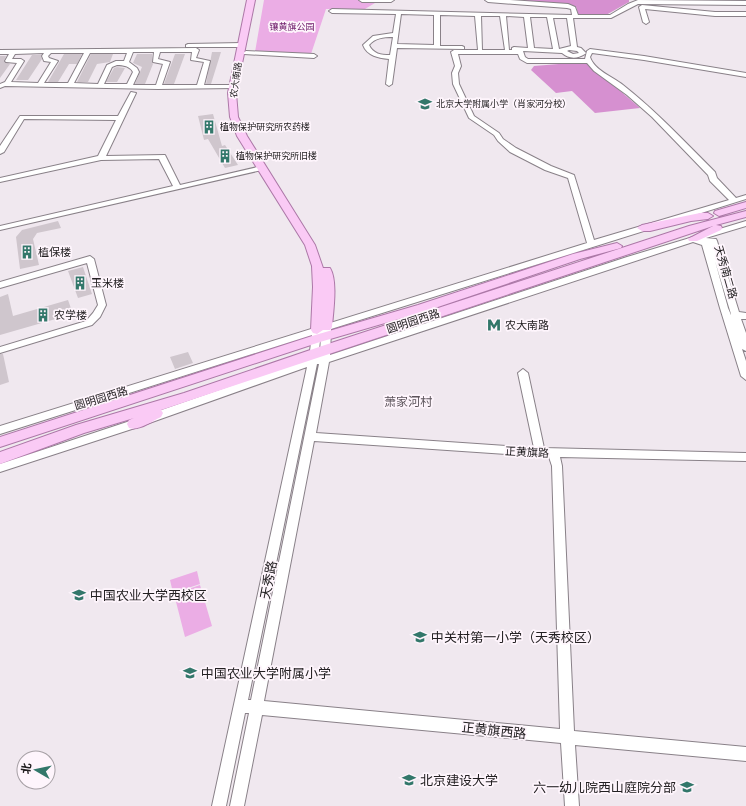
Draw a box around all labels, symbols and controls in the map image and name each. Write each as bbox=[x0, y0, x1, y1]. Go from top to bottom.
park label: 镶黄旗公园 bbox=[269, 22, 315, 33]
street label: 农大南路 bbox=[229, 61, 244, 99]
school or university icon: 北京大学附属小学（肖家河分校） bbox=[417, 96, 433, 112]
place label: 北京大学附属小学（肖家河分校） bbox=[436, 98, 571, 110]
building icon: 植物保护研究所农药楼 bbox=[201, 119, 217, 135]
place label: 植物保护研究所农药楼 bbox=[220, 121, 310, 133]
building icon: 植物保护研究所旧楼 bbox=[217, 148, 233, 164]
place label: 植物保护研究所旧楼 bbox=[236, 150, 317, 162]
building icon: 植保楼 bbox=[19, 244, 35, 260]
street label: 天秀南二路 bbox=[712, 244, 739, 300]
place label: 植保楼 bbox=[38, 246, 71, 259]
building icon: 玉米楼 bbox=[72, 275, 88, 291]
place label: 玉米楼 bbox=[91, 277, 124, 290]
building icon: 农学楼 bbox=[35, 307, 51, 323]
street label: 圆明园西路 bbox=[385, 307, 441, 336]
place label: 农学楼 bbox=[54, 309, 87, 322]
metro station icon: 农大南路 bbox=[486, 317, 502, 333]
place label: 农大南路 bbox=[505, 319, 549, 332]
street label: 圆明园西路 bbox=[73, 384, 129, 413]
district label: 萧家河村 bbox=[384, 395, 433, 410]
street label: 正黄旗路 bbox=[505, 445, 549, 460]
street label: 天秀路 bbox=[257, 560, 281, 601]
school or university icon: 中国农业大学西校区 bbox=[71, 587, 87, 603]
place label: 中国农业大学西校区 bbox=[90, 588, 207, 604]
school or university icon: 中关村第一小学（天秀校区） bbox=[412, 629, 428, 645]
place label: 中关村第一小学（天秀校区） bbox=[431, 630, 600, 646]
school or university icon: 中国农业大学附属小学 bbox=[182, 665, 198, 681]
place label: 中国农业大学附属小学 bbox=[201, 666, 331, 682]
street label: 正黄旗西路 bbox=[461, 720, 527, 742]
north arrow bbox=[16, 750, 56, 790]
text: 北 bbox=[19, 762, 34, 775]
school or university icon: 北京建设大学 bbox=[401, 772, 417, 788]
place label: 北京建设大学 bbox=[420, 773, 498, 789]
school or university icon: 六一幼儿院西山庭院分部 bbox=[679, 779, 695, 795]
place label: 六一幼儿院西山庭院分部 bbox=[533, 780, 676, 796]

